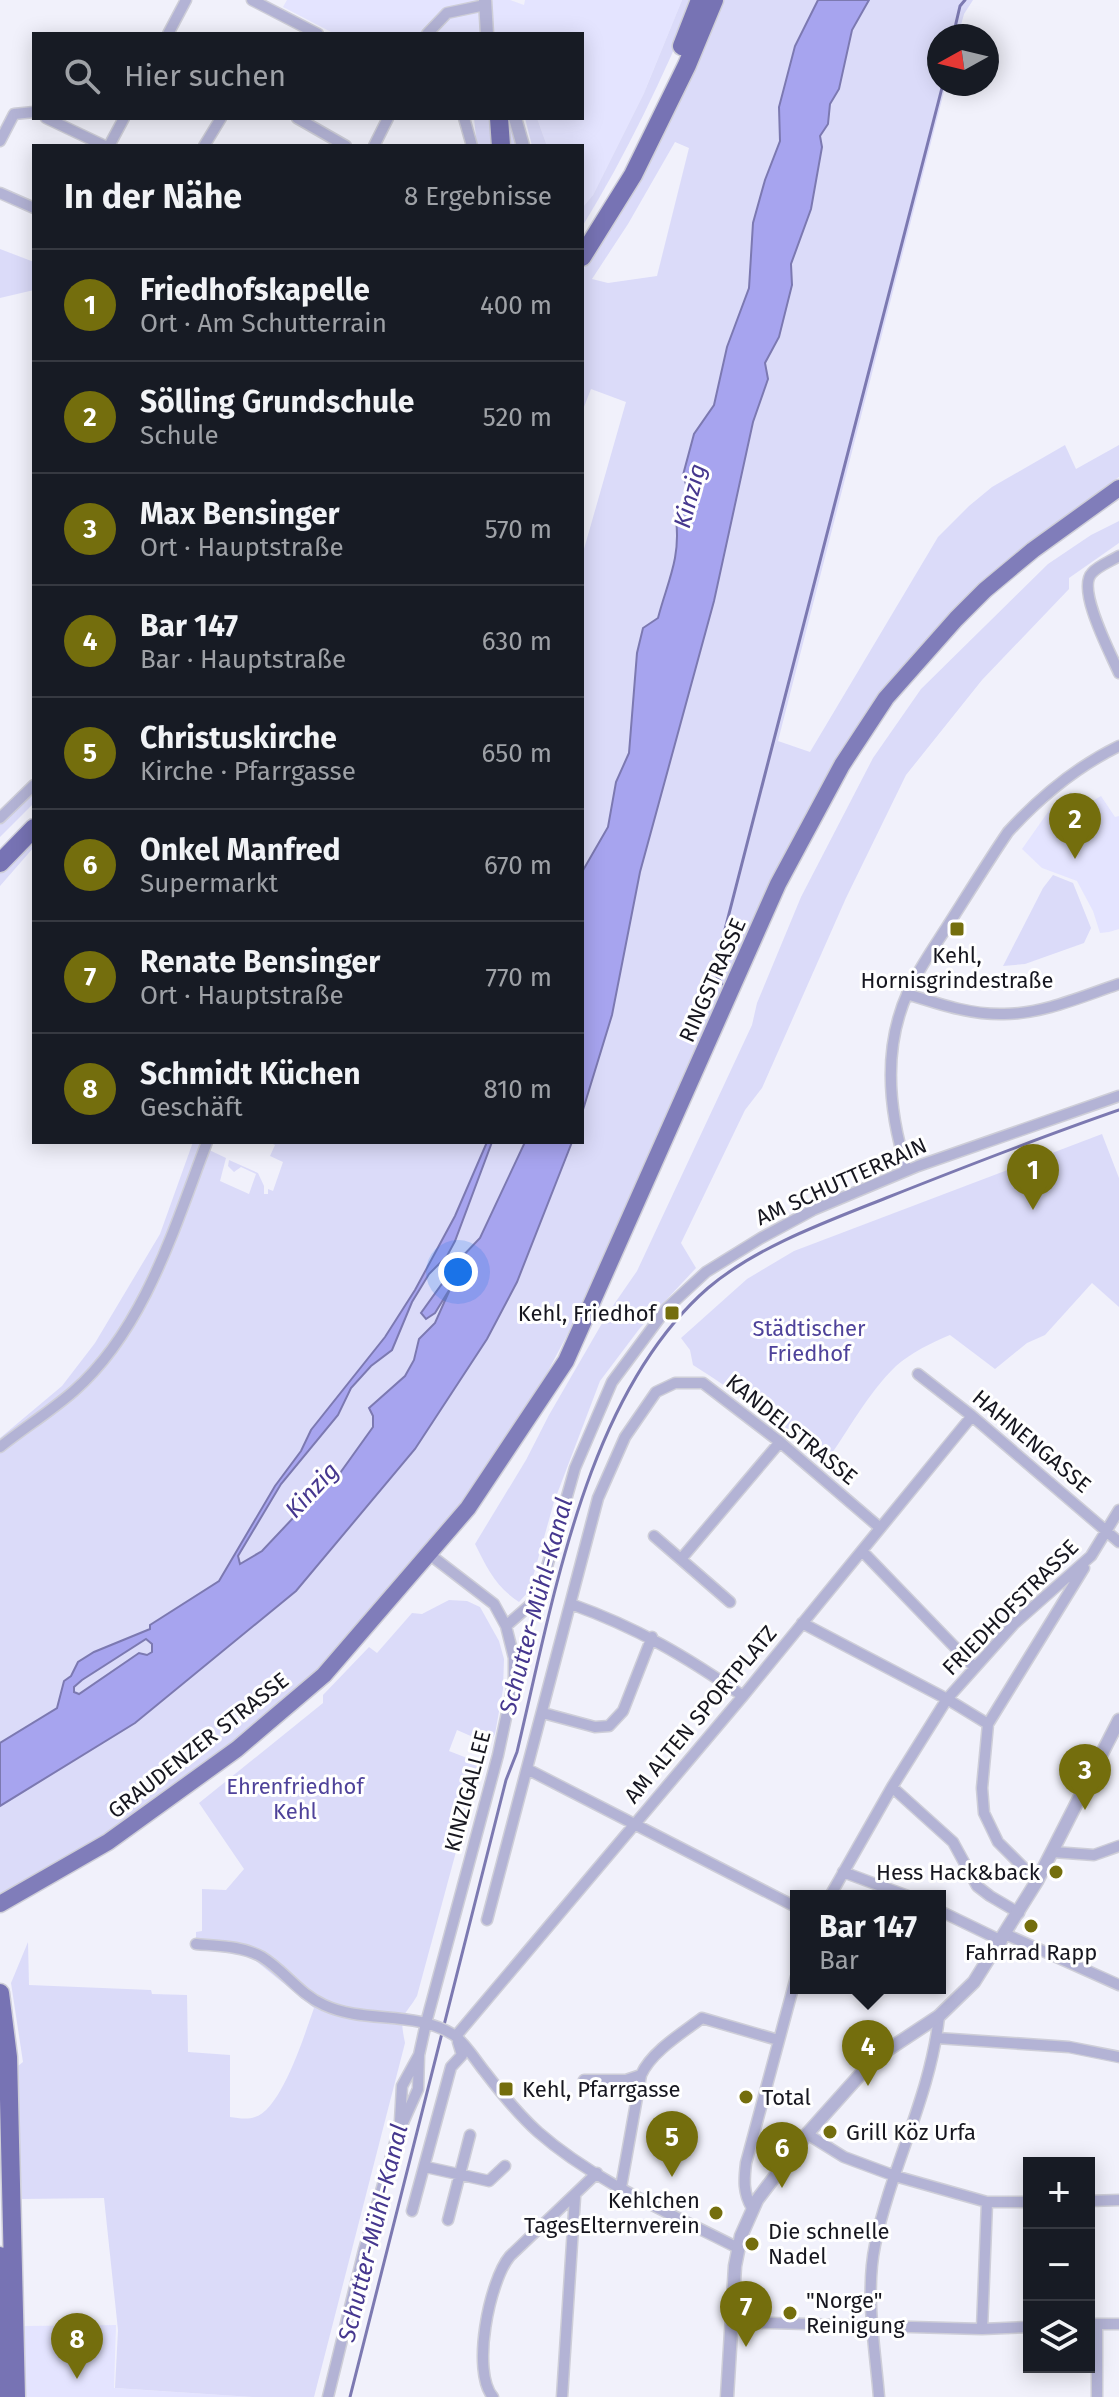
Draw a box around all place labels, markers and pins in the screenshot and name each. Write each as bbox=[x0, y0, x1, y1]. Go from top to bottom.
pin: 2 bbox=[1049, 793, 1101, 859]
marker: Kehl, Hornisgrindestraße bbox=[948, 920, 966, 938]
place label: Kehl, Hornisgrindestraße bbox=[861, 942, 1053, 994]
pin: 1 bbox=[1007, 1144, 1059, 1210]
place label: Kehl, Friedhof bbox=[518, 1300, 658, 1327]
marker: Kehl, Friedhof bbox=[663, 1304, 681, 1322]
pin: 3 bbox=[1059, 1744, 1111, 1810]
place label: Hess Hack&back bbox=[876, 1859, 1041, 1886]
marker: Hess Hack&back bbox=[1047, 1863, 1065, 1881]
marker: Fahrrad Rapp bbox=[1022, 1917, 1040, 1935]
place label: Fahrrad Rapp bbox=[965, 1939, 1097, 1966]
pin: 4 bbox=[842, 2020, 894, 2086]
place label: Kehl, Pfarrgasse bbox=[522, 2076, 680, 2103]
marker: Kehl, Pfarrgasse bbox=[497, 2080, 515, 2098]
place label: Total bbox=[762, 2084, 811, 2111]
marker: Total bbox=[737, 2088, 755, 2106]
pin: 5 bbox=[646, 2111, 698, 2177]
place label: Grill Köz Urfa bbox=[846, 2119, 976, 2146]
pin: 6 bbox=[756, 2122, 808, 2188]
marker: Grill Köz Urfa bbox=[821, 2123, 839, 2141]
place label: Kehlchen TagesElternverein bbox=[524, 2187, 700, 2239]
marker: Kehlchen TagesElternverein bbox=[707, 2204, 725, 2222]
place label: Die schnelle Nadel bbox=[768, 2218, 890, 2270]
marker: Die schnelle Nadel bbox=[743, 2235, 761, 2253]
pin: 7 bbox=[720, 2281, 772, 2347]
place label: "Norge" Reinigung bbox=[806, 2287, 905, 2339]
marker: "Norge" Reinigung bbox=[781, 2304, 799, 2322]
pin: 8 bbox=[51, 2313, 103, 2379]

